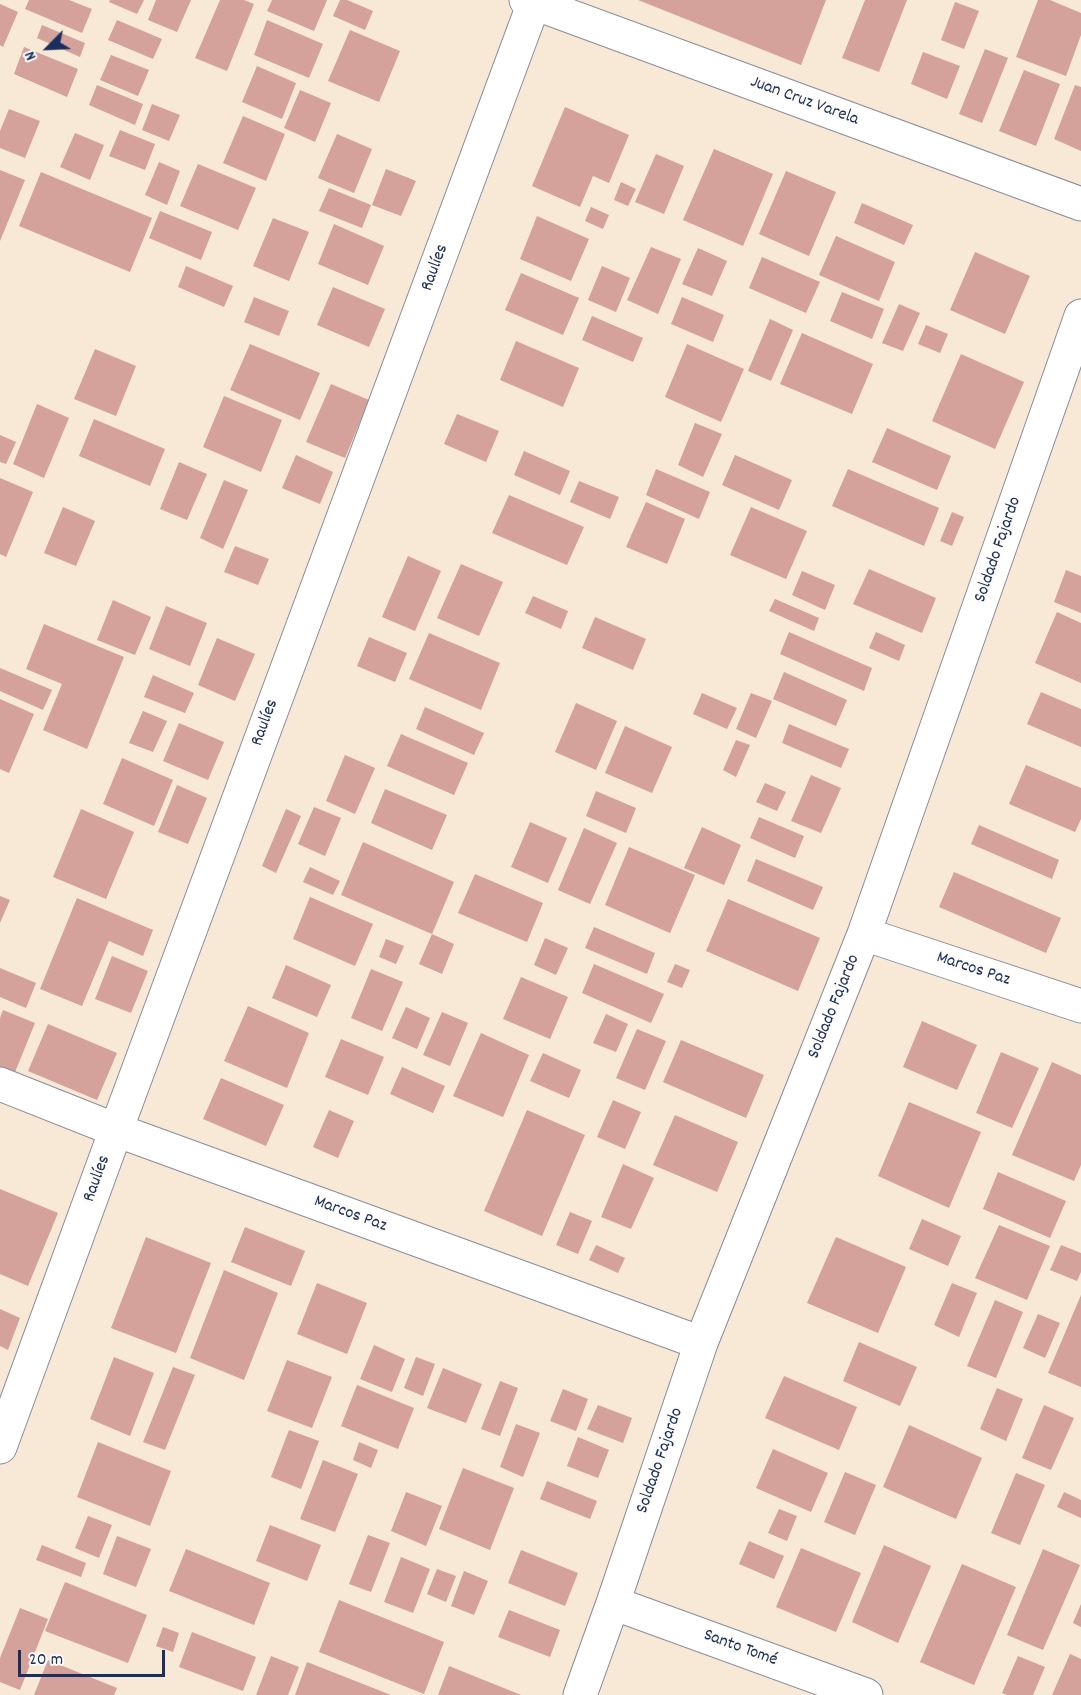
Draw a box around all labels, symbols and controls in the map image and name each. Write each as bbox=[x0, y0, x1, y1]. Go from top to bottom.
north arrow bbox=[18, 18, 78, 78]
text: N bbox=[19, 47, 43, 64]
street label: Juan Cruz Varela bbox=[747, 72, 861, 132]
street label: Raulíes bbox=[418, 242, 454, 294]
street label: Soldado Fajardo bbox=[971, 494, 1027, 606]
street label: Raulíes bbox=[248, 697, 284, 749]
street label: Marcos Paz bbox=[933, 948, 1013, 992]
street label: Soldado Fajardo bbox=[804, 952, 866, 1062]
street label: Raulíes bbox=[80, 1153, 116, 1205]
street label: Marcos Paz bbox=[311, 1192, 389, 1238]
street label: Soldado Fajardo bbox=[633, 1405, 689, 1517]
street label: Santo Tomé bbox=[700, 1626, 780, 1672]
scale bar bbox=[21, 1638, 168, 1676]
text: 20 m bbox=[29, 1648, 63, 1673]

